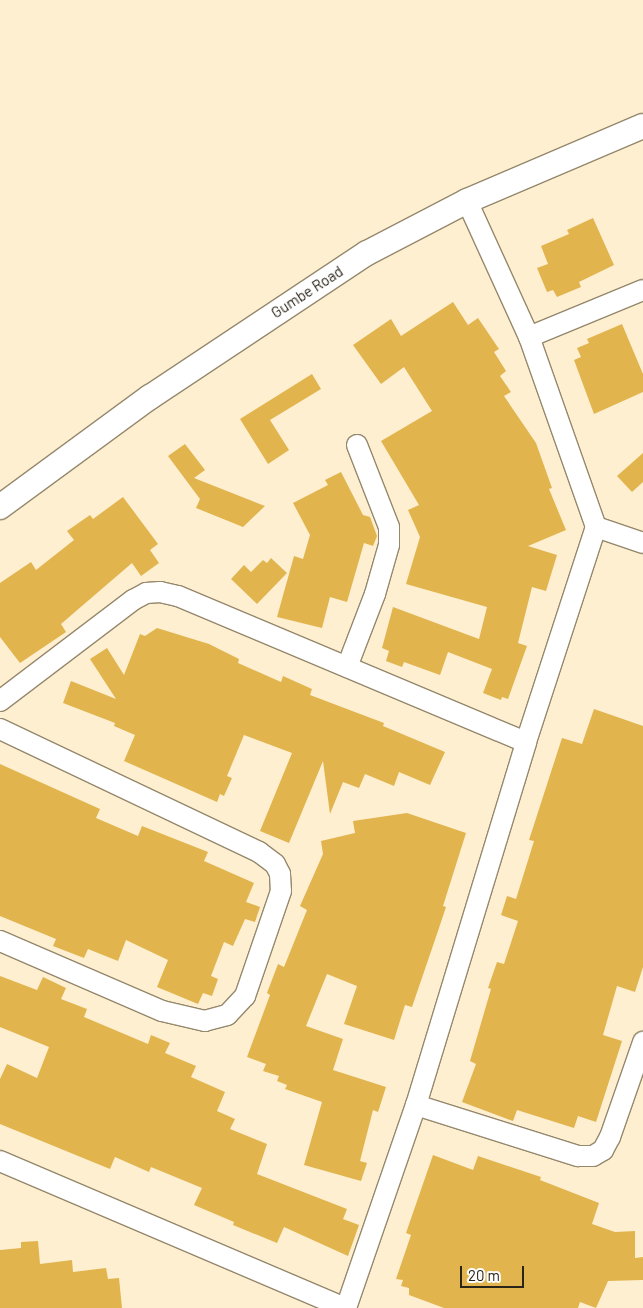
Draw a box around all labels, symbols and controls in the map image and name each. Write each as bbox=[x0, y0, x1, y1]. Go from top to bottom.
street label: Gumbe Road bbox=[268, 262, 346, 322]
scale bar bbox=[463, 1256, 527, 1288]
text: 20 m bbox=[468, 1266, 500, 1284]

